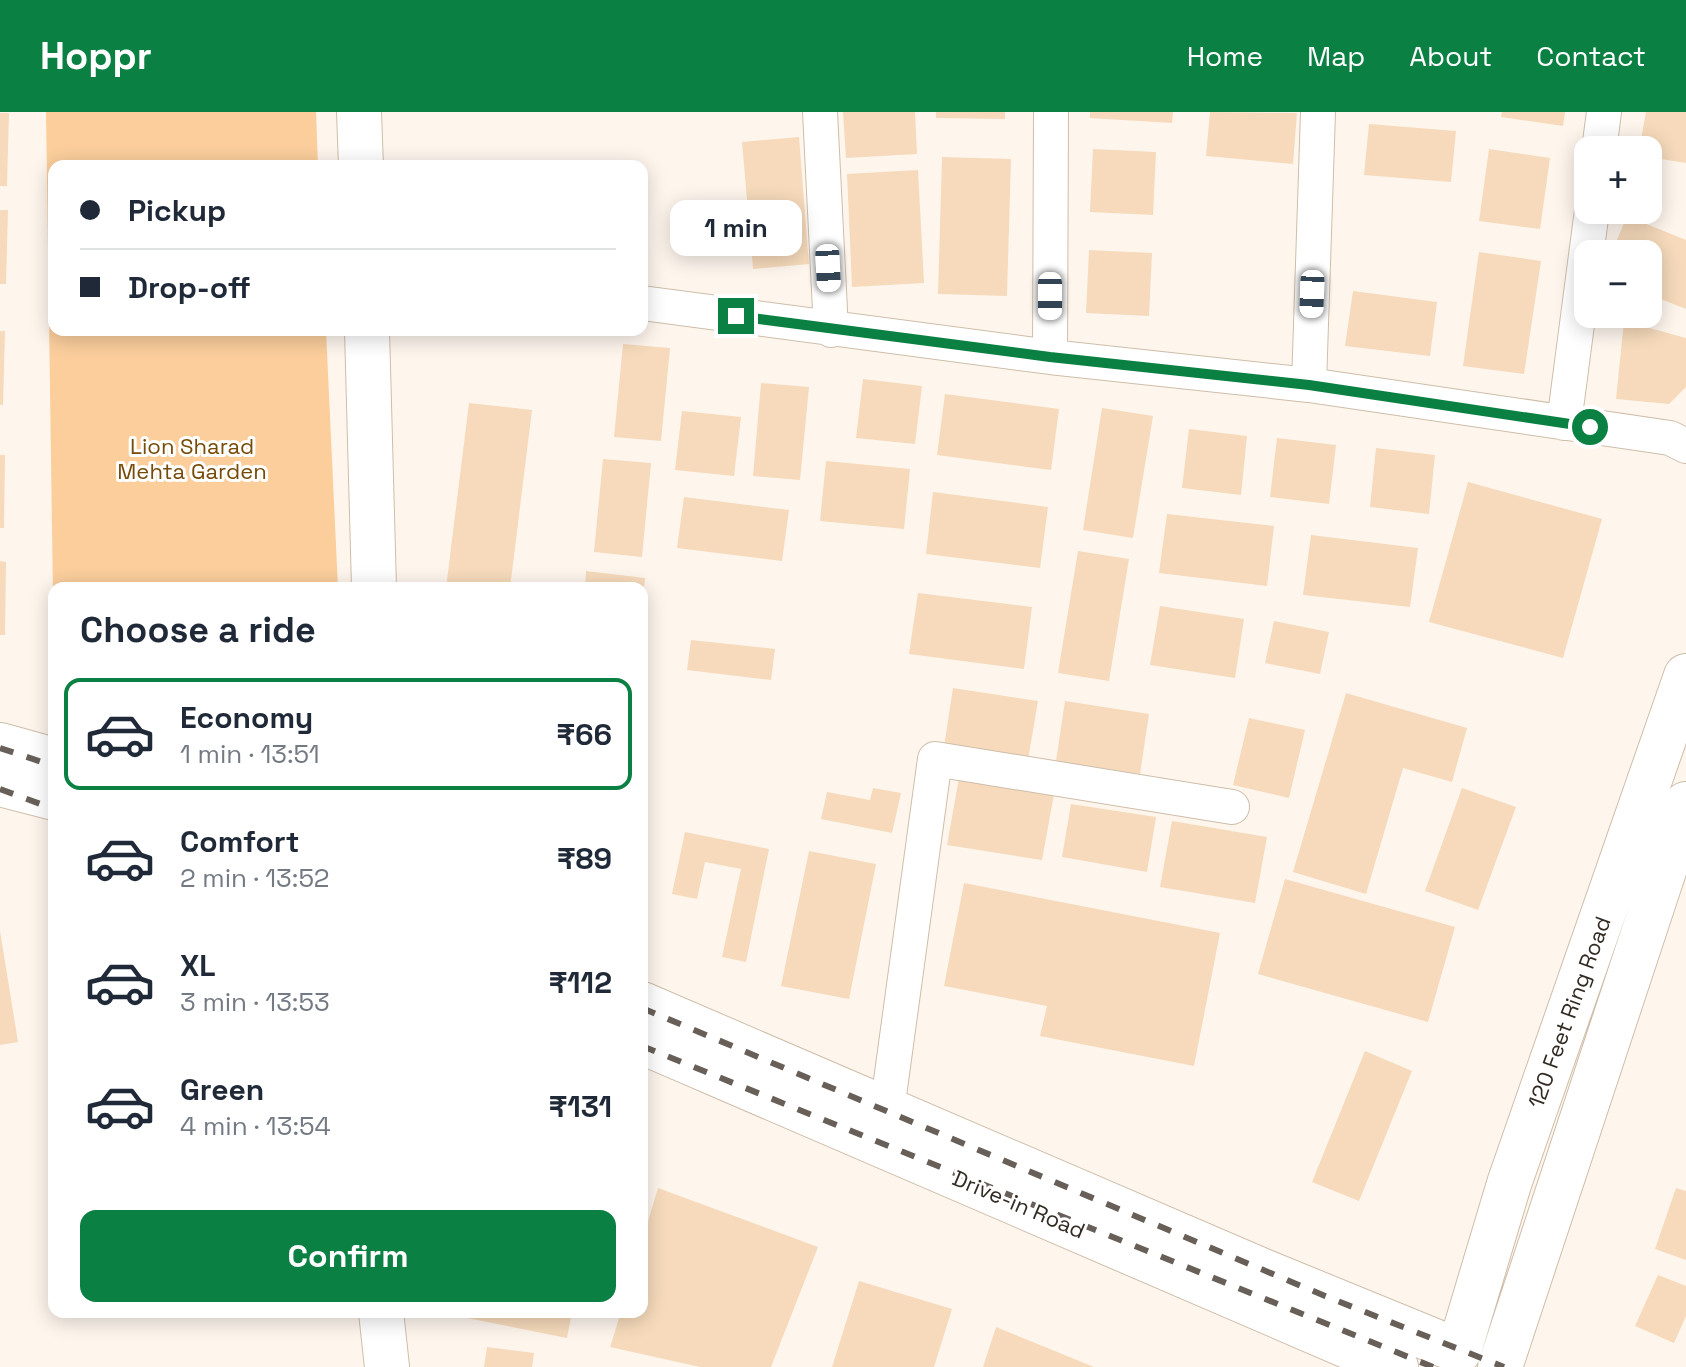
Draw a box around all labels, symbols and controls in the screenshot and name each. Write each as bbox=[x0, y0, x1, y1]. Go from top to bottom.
text: Hoppr bbox=[40, 32, 152, 80]
text: Home bbox=[1187, 38, 1263, 74]
text: Map bbox=[1307, 38, 1365, 74]
text: About bbox=[1409, 38, 1492, 74]
text: Contact bbox=[1536, 38, 1646, 74]
map controls bbox=[1574, 136, 1662, 328]
button: + bbox=[1574, 136, 1662, 224]
text: Pickup bbox=[128, 191, 226, 230]
callout: 1 min bbox=[670, 200, 802, 256]
text: 1 min bbox=[704, 211, 768, 245]
button: − bbox=[1574, 240, 1662, 328]
car bbox=[815, 243, 841, 293]
text: Drop-off bbox=[128, 268, 251, 307]
car bbox=[1299, 270, 1325, 318]
car bbox=[1038, 272, 1062, 320]
route end bbox=[718, 298, 754, 334]
route start bbox=[1572, 409, 1608, 445]
park label: Lion Sharad Mehta Garden bbox=[117, 432, 267, 485]
text: Choose a ride bbox=[80, 607, 316, 653]
icon: car bbox=[84, 698, 156, 770]
text: Economy bbox=[180, 698, 313, 737]
text: ₹66 bbox=[556, 715, 612, 754]
text: 1 min · 13:51 bbox=[180, 737, 320, 771]
icon: car bbox=[84, 822, 156, 894]
text: Comfort bbox=[180, 822, 299, 861]
text: ₹89 bbox=[557, 839, 612, 878]
text: 2 min · 13:52 bbox=[180, 861, 329, 895]
street label: 120 Feet Ring Road bbox=[1521, 912, 1617, 1112]
icon: car bbox=[84, 946, 156, 1018]
text: XL bbox=[180, 946, 216, 985]
text: ₹112 bbox=[548, 963, 612, 1002]
text: 3 min · 13:53 bbox=[180, 985, 330, 1019]
icon: car bbox=[84, 1070, 156, 1142]
text: Green bbox=[180, 1070, 264, 1109]
text: ₹131 bbox=[549, 1087, 612, 1126]
text: 4 min · 13:54 bbox=[180, 1109, 331, 1143]
street label: Drive-in Road bbox=[949, 1164, 1089, 1244]
button: Confirm bbox=[80, 1210, 616, 1302]

